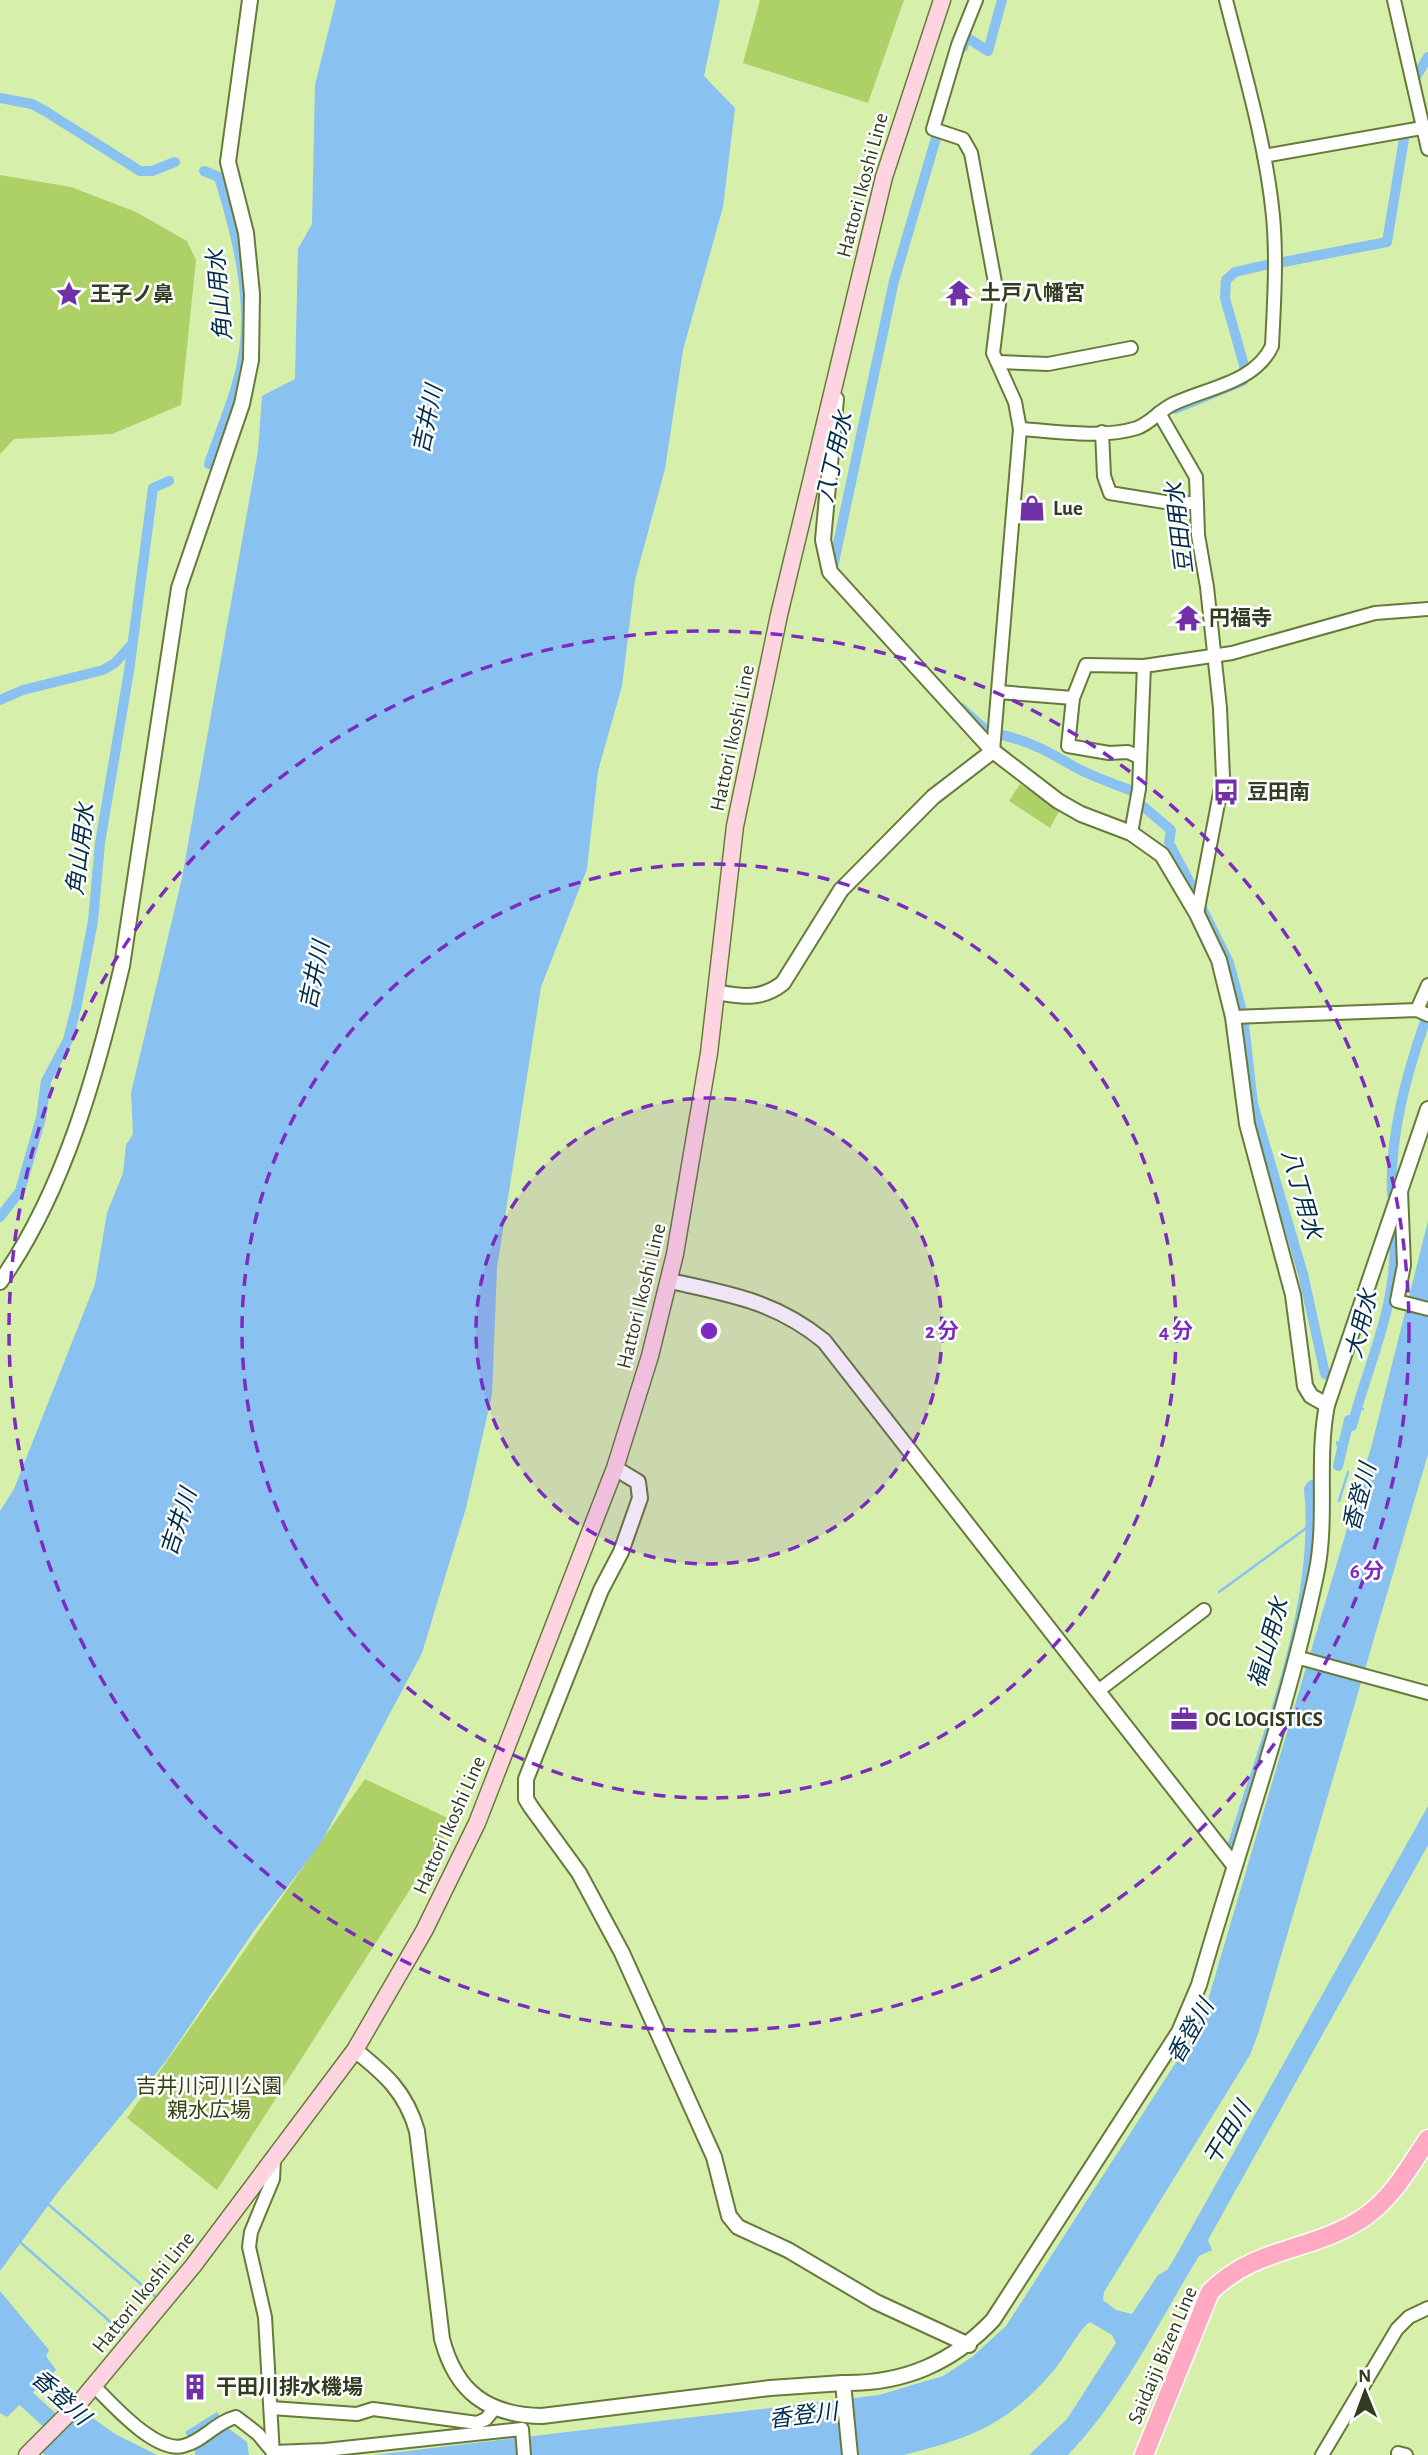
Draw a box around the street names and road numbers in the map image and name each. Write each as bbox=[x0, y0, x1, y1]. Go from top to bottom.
street label: Hattori Ikoshi Line bbox=[833, 111, 892, 260]
street label: Hattori Ikoshi Line bbox=[707, 663, 758, 813]
street label: Hattori Ikoshi Line bbox=[613, 1221, 670, 1371]
street label: Hattori Ikoshi Line bbox=[410, 1753, 489, 1897]
street label: Hattori Ikoshi Line bbox=[88, 2228, 198, 2357]
street label: Saidaiji Bizen Line bbox=[1124, 2283, 1201, 2427]

